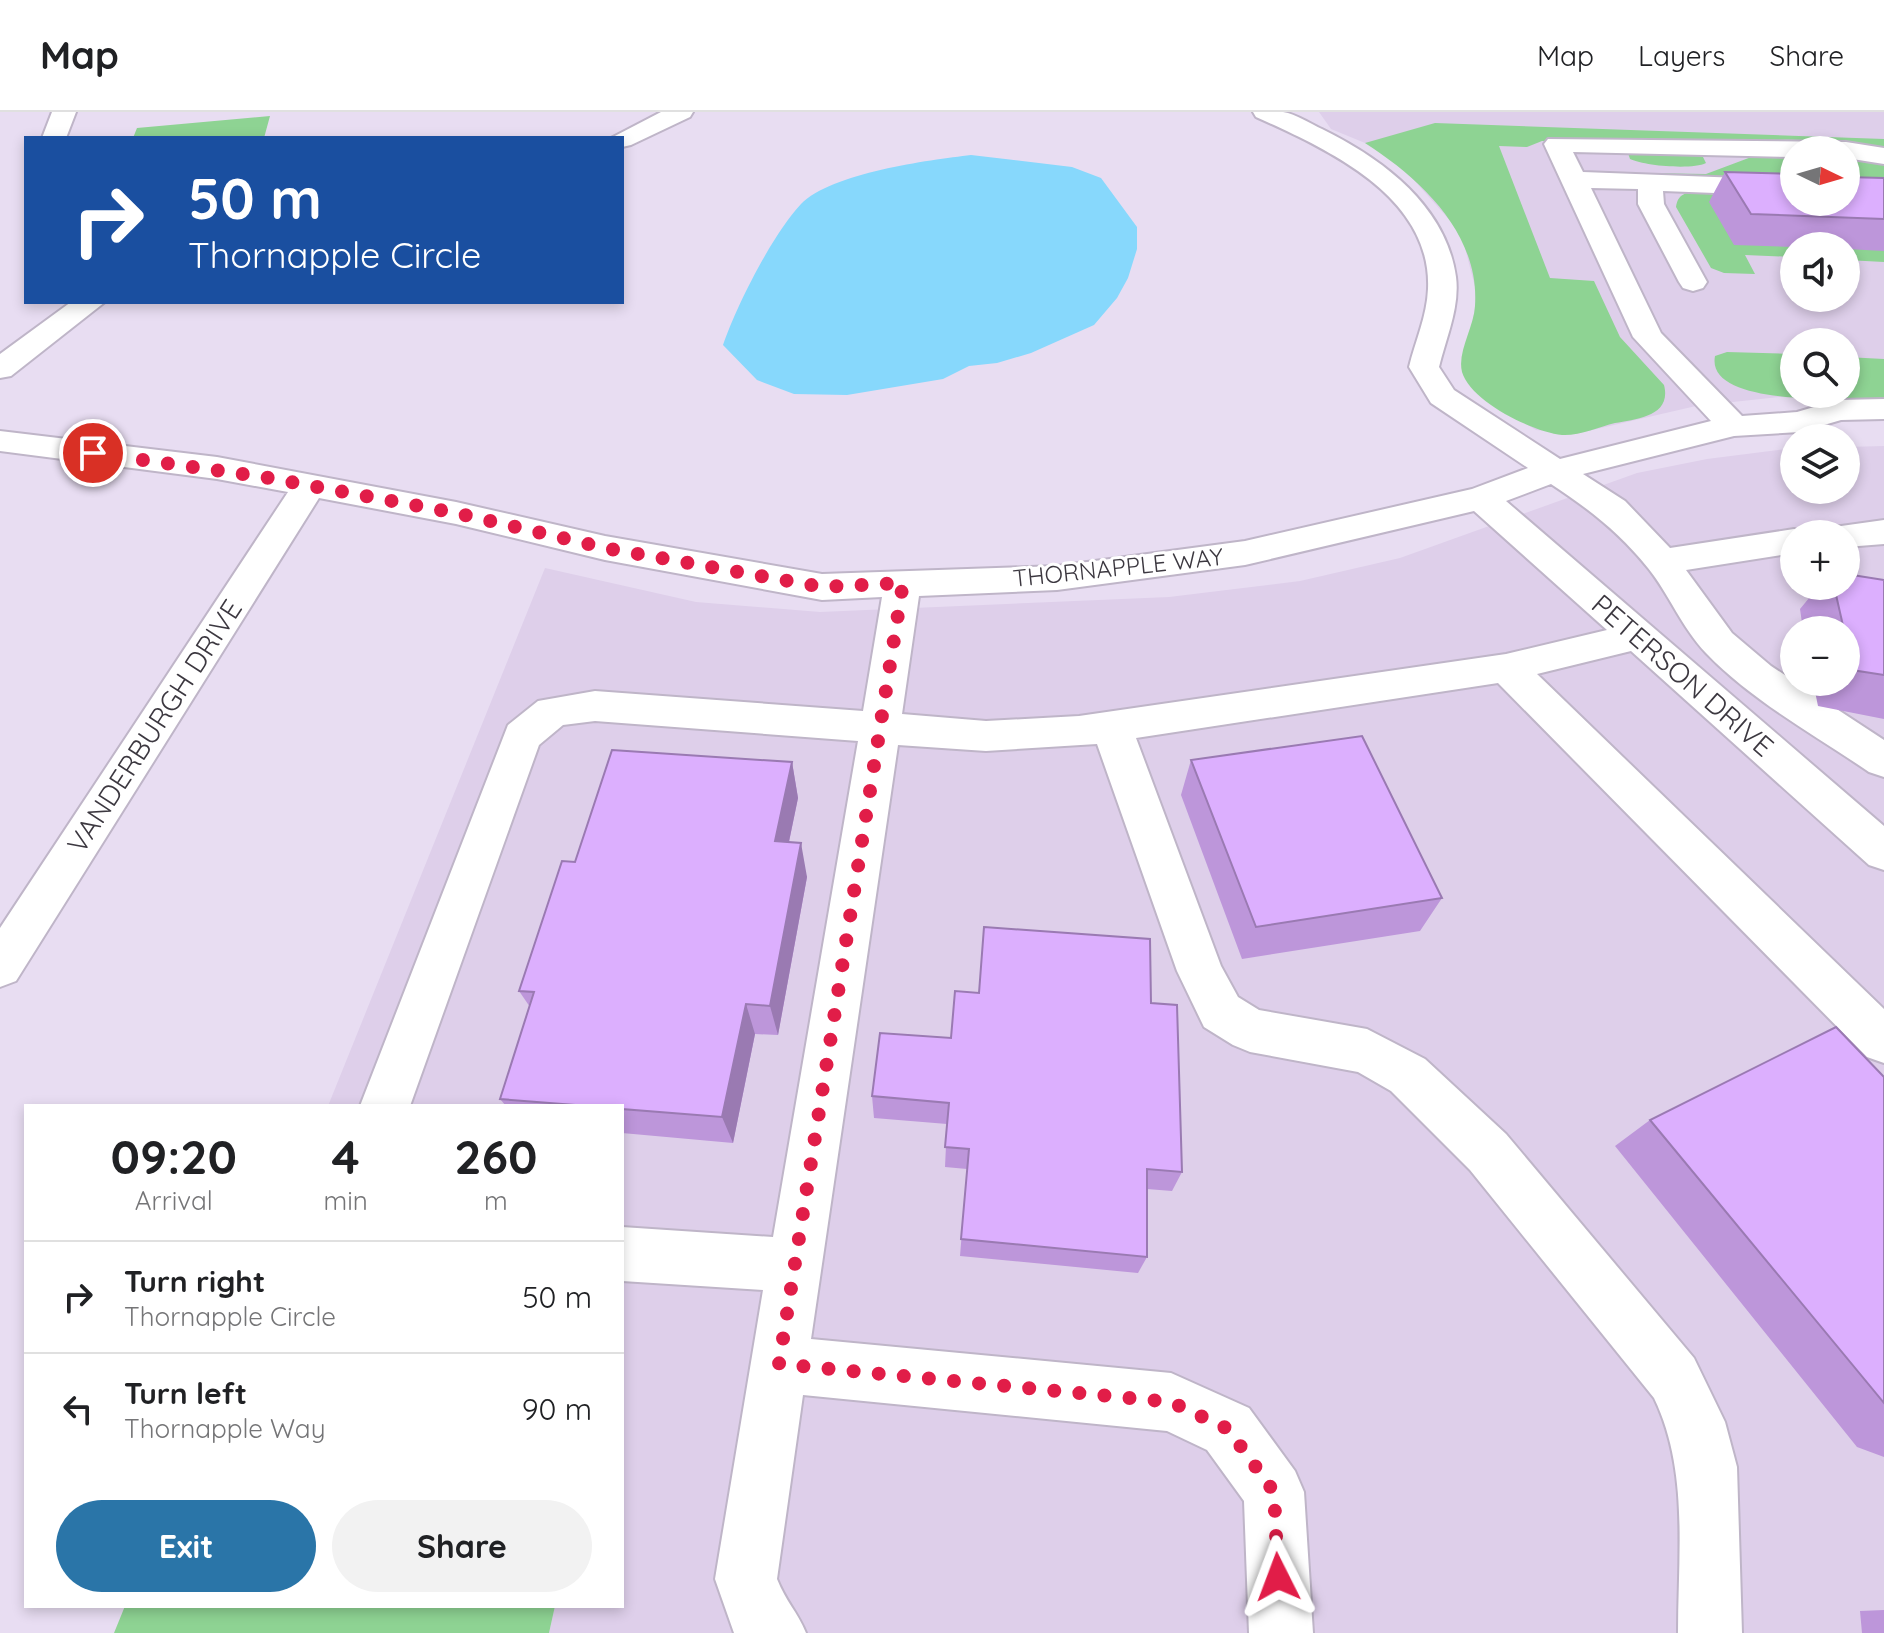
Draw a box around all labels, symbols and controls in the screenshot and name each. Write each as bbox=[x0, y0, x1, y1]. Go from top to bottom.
text: Map bbox=[40, 31, 119, 79]
text: Map bbox=[1537, 38, 1594, 73]
text: Layers bbox=[1638, 38, 1725, 73]
text: Share bbox=[1769, 38, 1844, 73]
north arrow bbox=[1780, 136, 1860, 216]
map controls bbox=[1780, 136, 1860, 696]
text: 50 m bbox=[188, 163, 322, 233]
icon: right bbox=[56, 168, 160, 272]
text: Thornapple Circle bbox=[188, 232, 481, 277]
button: sound bbox=[1780, 232, 1860, 312]
button: search bbox=[1780, 328, 1860, 408]
pin bbox=[59, 419, 127, 487]
button: layers bbox=[1780, 424, 1860, 504]
icon: arrive bbox=[71, 431, 115, 475]
button: + bbox=[1780, 520, 1860, 600]
street label: THORNAPPLE WAY bbox=[1011, 541, 1225, 593]
street label: PETERSON DRIVE bbox=[1585, 586, 1781, 764]
street label: VANDERBURGH DRIVE bbox=[59, 593, 249, 859]
button: − bbox=[1780, 616, 1860, 696]
text: 09:20 bbox=[110, 1126, 237, 1186]
text: 4 bbox=[332, 1126, 360, 1186]
text: 260 bbox=[454, 1126, 538, 1186]
text: Arrival bbox=[135, 1184, 213, 1217]
text: min bbox=[323, 1184, 368, 1217]
text: m bbox=[484, 1184, 508, 1217]
text: Turn right bbox=[124, 1262, 265, 1300]
icon: right bbox=[56, 1275, 100, 1319]
text: 50 m bbox=[522, 1278, 592, 1316]
text: Thornapple Circle bbox=[124, 1300, 336, 1333]
text: Turn left bbox=[124, 1374, 247, 1412]
icon: left bbox=[56, 1387, 100, 1431]
text: 90 m bbox=[522, 1390, 592, 1428]
text: Thornapple Way bbox=[124, 1412, 325, 1445]
button: Exit bbox=[56, 1500, 316, 1592]
button: Share bbox=[332, 1500, 592, 1592]
position arrow bbox=[1236, 1535, 1320, 1619]

